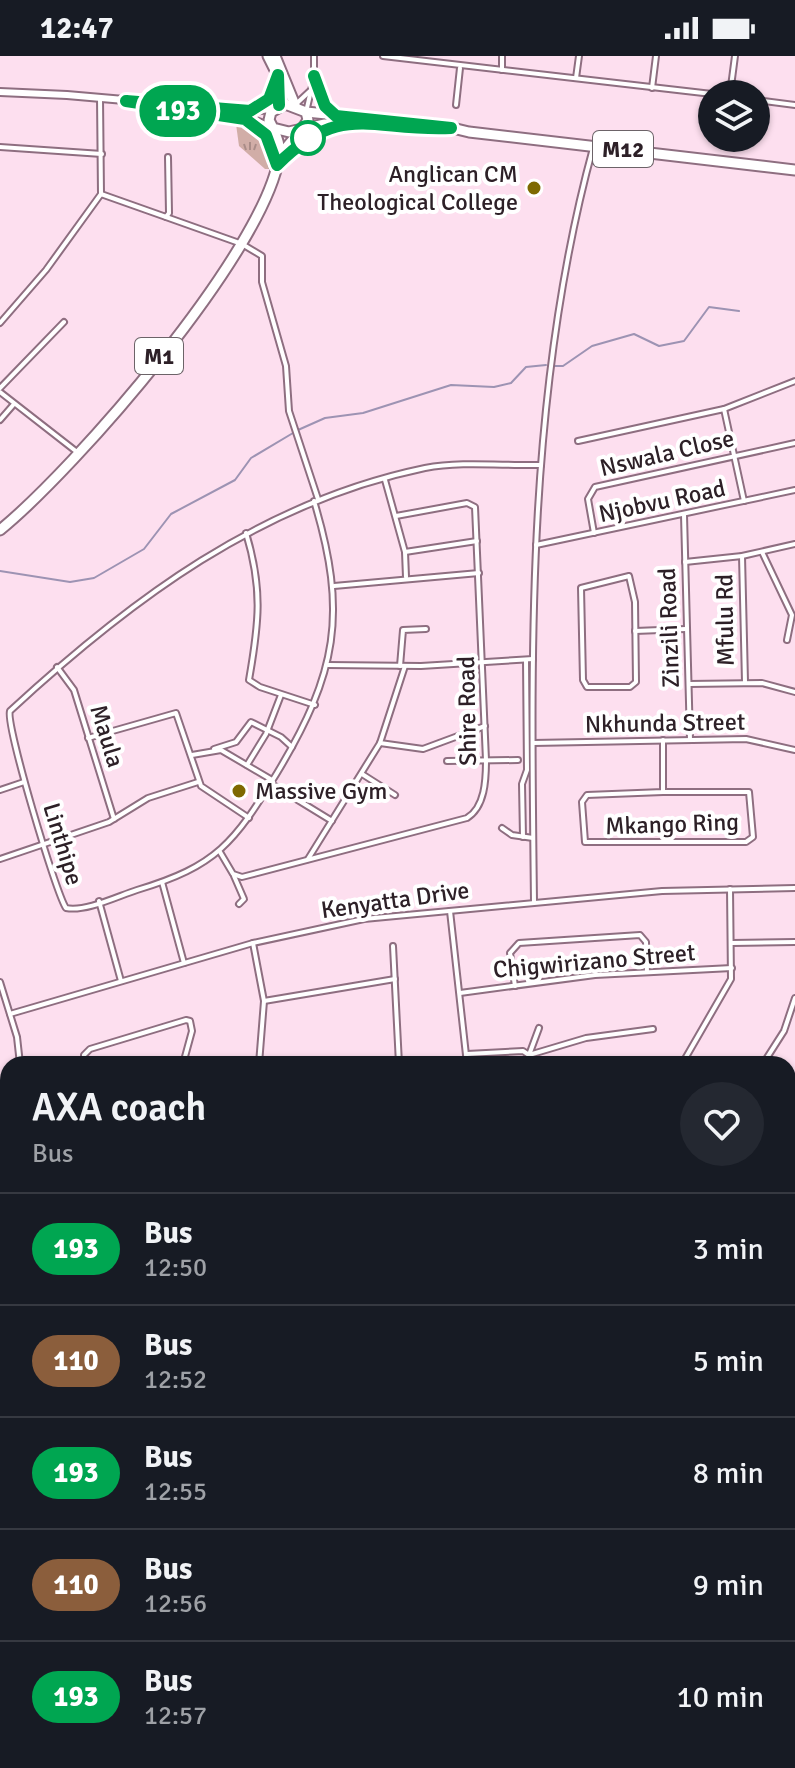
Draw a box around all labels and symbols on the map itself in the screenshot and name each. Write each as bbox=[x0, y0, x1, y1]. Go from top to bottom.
line badge: 193 bbox=[132, 85, 224, 137]
unlabelled marker bbox=[291, 121, 325, 155]
road number: M12 bbox=[593, 131, 653, 167]
place label: Anglican CM Theological College bbox=[317, 159, 518, 217]
marker: Anglican CM Theological College bbox=[525, 179, 543, 197]
road number: M1 bbox=[135, 338, 183, 374]
street label: Nswala Close bbox=[597, 423, 737, 483]
street label: Njobvu Road bbox=[596, 473, 728, 529]
street label: Zinzili Road bbox=[652, 567, 686, 689]
street label: Mfulu Rd bbox=[709, 574, 741, 666]
street label: Shire Road bbox=[451, 656, 483, 766]
street label: Maula bbox=[83, 701, 131, 771]
street label: Nkhunda Street bbox=[585, 707, 745, 739]
place label: Massive Gym bbox=[255, 776, 387, 806]
marker: Massive Gym bbox=[230, 782, 248, 800]
street label: Linthipe bbox=[36, 799, 90, 889]
street label: Mkango Ring bbox=[605, 807, 739, 841]
street label: Kenyatta Drive bbox=[319, 875, 471, 925]
street label: Chigwirizano Street bbox=[492, 937, 696, 985]

